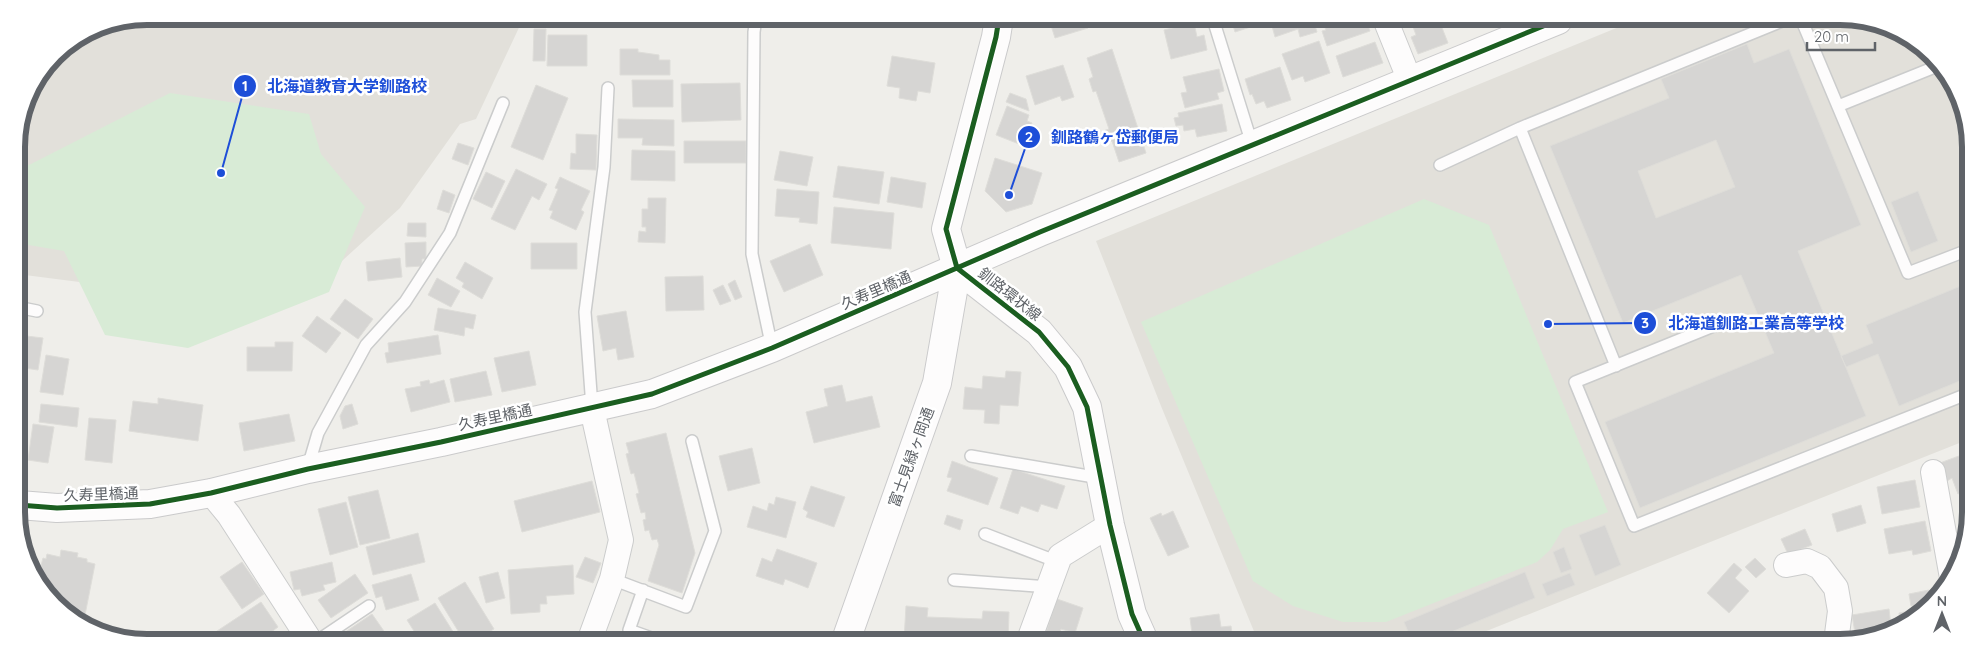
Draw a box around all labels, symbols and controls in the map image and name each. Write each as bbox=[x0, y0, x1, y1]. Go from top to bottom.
scale bar bbox=[1807, 20, 1874, 52]
text: 20 m bbox=[1814, 27, 1849, 46]
callout: 北海道教育大学釧路校 bbox=[232, 71, 437, 102]
text: 1 bbox=[242, 76, 248, 95]
text: 北海道教育大学釧路校 bbox=[267, 76, 427, 96]
callout: 釧路鶴ヶ岱郵便局 bbox=[1016, 121, 1189, 152]
text: 2 bbox=[1025, 127, 1033, 146]
text: 釧路鶴ヶ岱郵便局 bbox=[1051, 127, 1179, 147]
street label: 釧路環状線 bbox=[975, 263, 1045, 325]
street label: 久寿里橋通 bbox=[838, 267, 914, 313]
callout: 北海道釧路工業高等学校 bbox=[1633, 308, 1854, 339]
text: 3 bbox=[1641, 313, 1649, 332]
text: 北海道釧路工業高等学校 bbox=[1668, 313, 1844, 333]
street label: 久寿里橋通 bbox=[456, 400, 534, 434]
street label: 富士見緑ヶ岡通 bbox=[884, 404, 938, 510]
street label: 久寿里橋通 bbox=[63, 483, 139, 505]
north arrow bbox=[1917, 589, 1967, 639]
text: N bbox=[1937, 592, 1947, 610]

